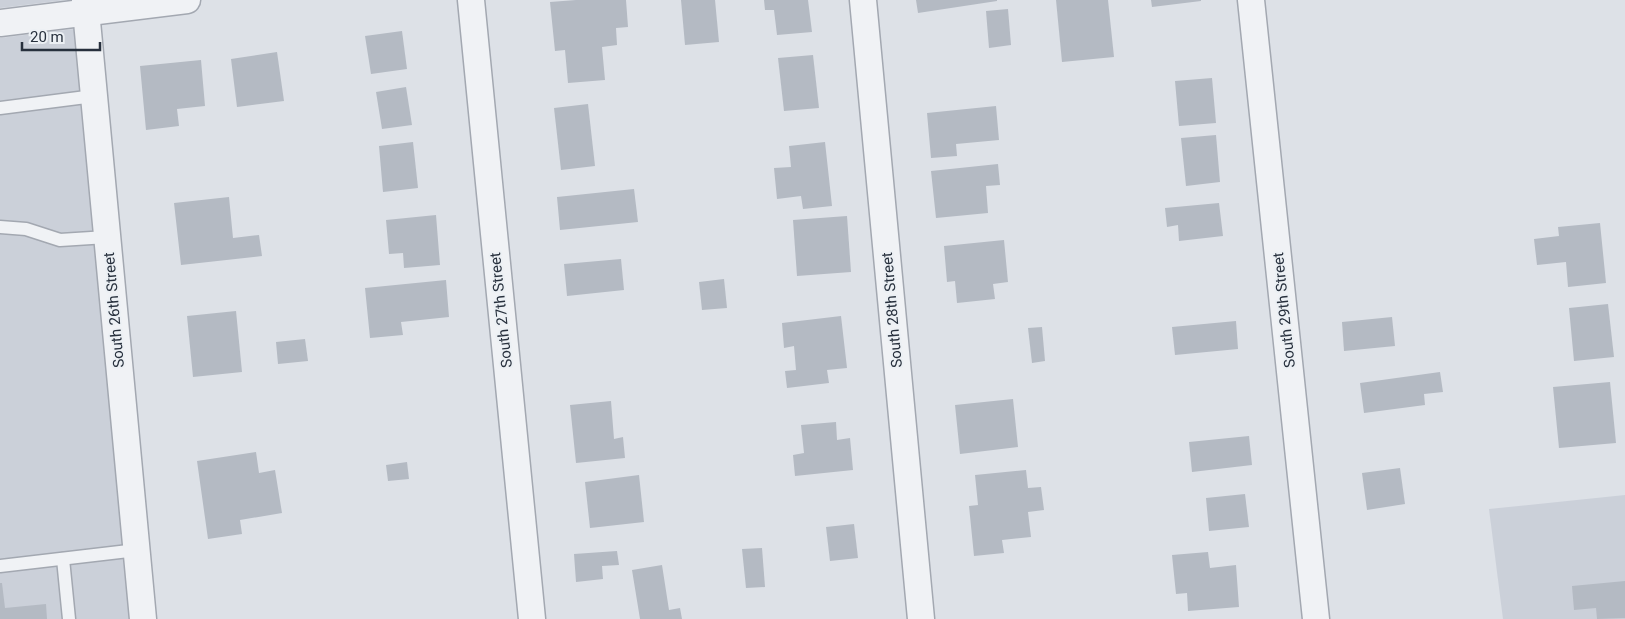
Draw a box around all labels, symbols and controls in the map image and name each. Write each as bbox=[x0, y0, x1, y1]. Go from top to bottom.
scale bar bbox=[22, 20, 100, 52]
text: 20 m bbox=[30, 28, 64, 46]
street label: South 26th Street bbox=[100, 251, 128, 369]
street label: South 27th Street bbox=[486, 251, 516, 369]
street label: South 28th Street bbox=[878, 251, 906, 369]
street label: South 29th Street bbox=[1269, 251, 1299, 369]

